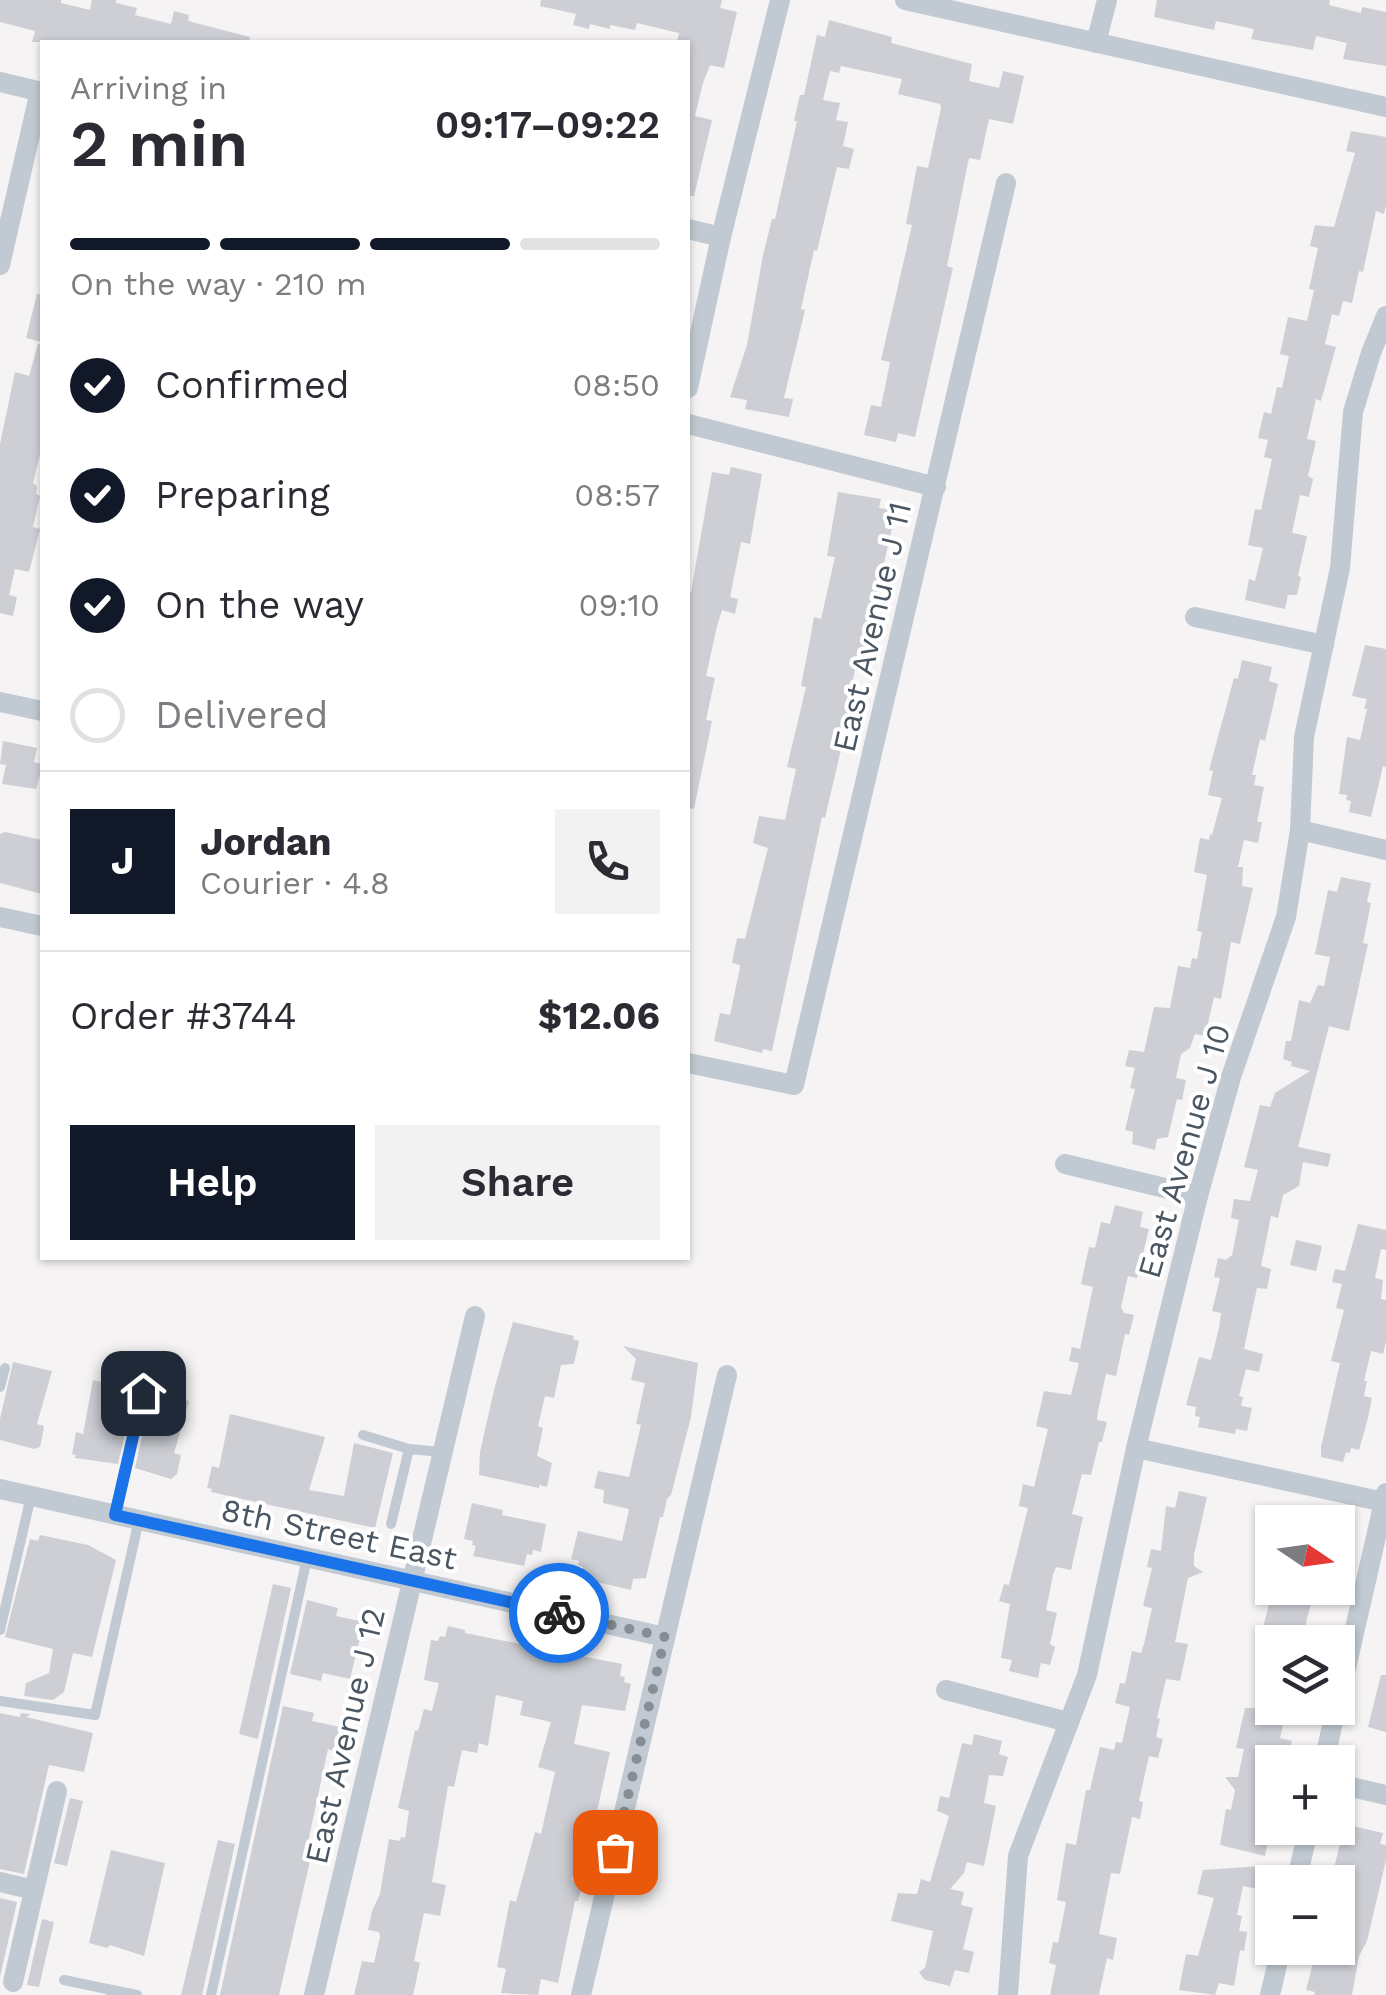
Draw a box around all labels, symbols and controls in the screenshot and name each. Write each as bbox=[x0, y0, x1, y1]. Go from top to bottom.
text: Arriving in bbox=[70, 69, 227, 107]
text: 09:17–09:22 bbox=[435, 103, 660, 147]
text: 2 min bbox=[70, 106, 248, 182]
text: On the way · 210 m bbox=[70, 265, 367, 303]
icon: check bbox=[70, 358, 125, 413]
text: Confirmed bbox=[155, 363, 350, 407]
text: 08:50 bbox=[572, 366, 660, 404]
icon: check bbox=[70, 468, 125, 523]
text: Preparing bbox=[155, 473, 330, 517]
text: 08:57 bbox=[574, 476, 660, 514]
street label: East Avenue J 11 bbox=[825, 498, 919, 756]
icon: check bbox=[70, 578, 125, 633]
text: On the way bbox=[155, 583, 364, 627]
text: 09:10 bbox=[578, 586, 660, 624]
text: Delivered bbox=[155, 693, 328, 737]
button: phone bbox=[555, 809, 660, 914]
text: Jordan bbox=[200, 820, 332, 864]
text: J bbox=[111, 839, 134, 883]
text: Courier · 4.8 bbox=[200, 864, 390, 902]
text: Order #3744 bbox=[70, 994, 297, 1038]
text: $12.06 bbox=[538, 994, 660, 1038]
street label: East Avenue J 10 bbox=[1130, 1020, 1238, 1282]
button: Help bbox=[70, 1125, 355, 1240]
button: Share bbox=[375, 1125, 660, 1240]
pin bbox=[101, 1351, 186, 1436]
icon: home bbox=[116, 1366, 171, 1421]
street label: 8th Street East bbox=[218, 1490, 460, 1578]
north arrow bbox=[1255, 1505, 1355, 1605]
map controls bbox=[1255, 1505, 1355, 1965]
courier bbox=[509, 1563, 609, 1663]
icon: bike bbox=[532, 1586, 587, 1641]
street label: East Avenue J 12 bbox=[297, 1604, 393, 1868]
button: layers bbox=[1255, 1625, 1355, 1725]
button: + bbox=[1255, 1745, 1355, 1845]
pin bbox=[573, 1810, 658, 1895]
icon: bag bbox=[588, 1825, 643, 1880]
button: − bbox=[1255, 1865, 1355, 1965]

